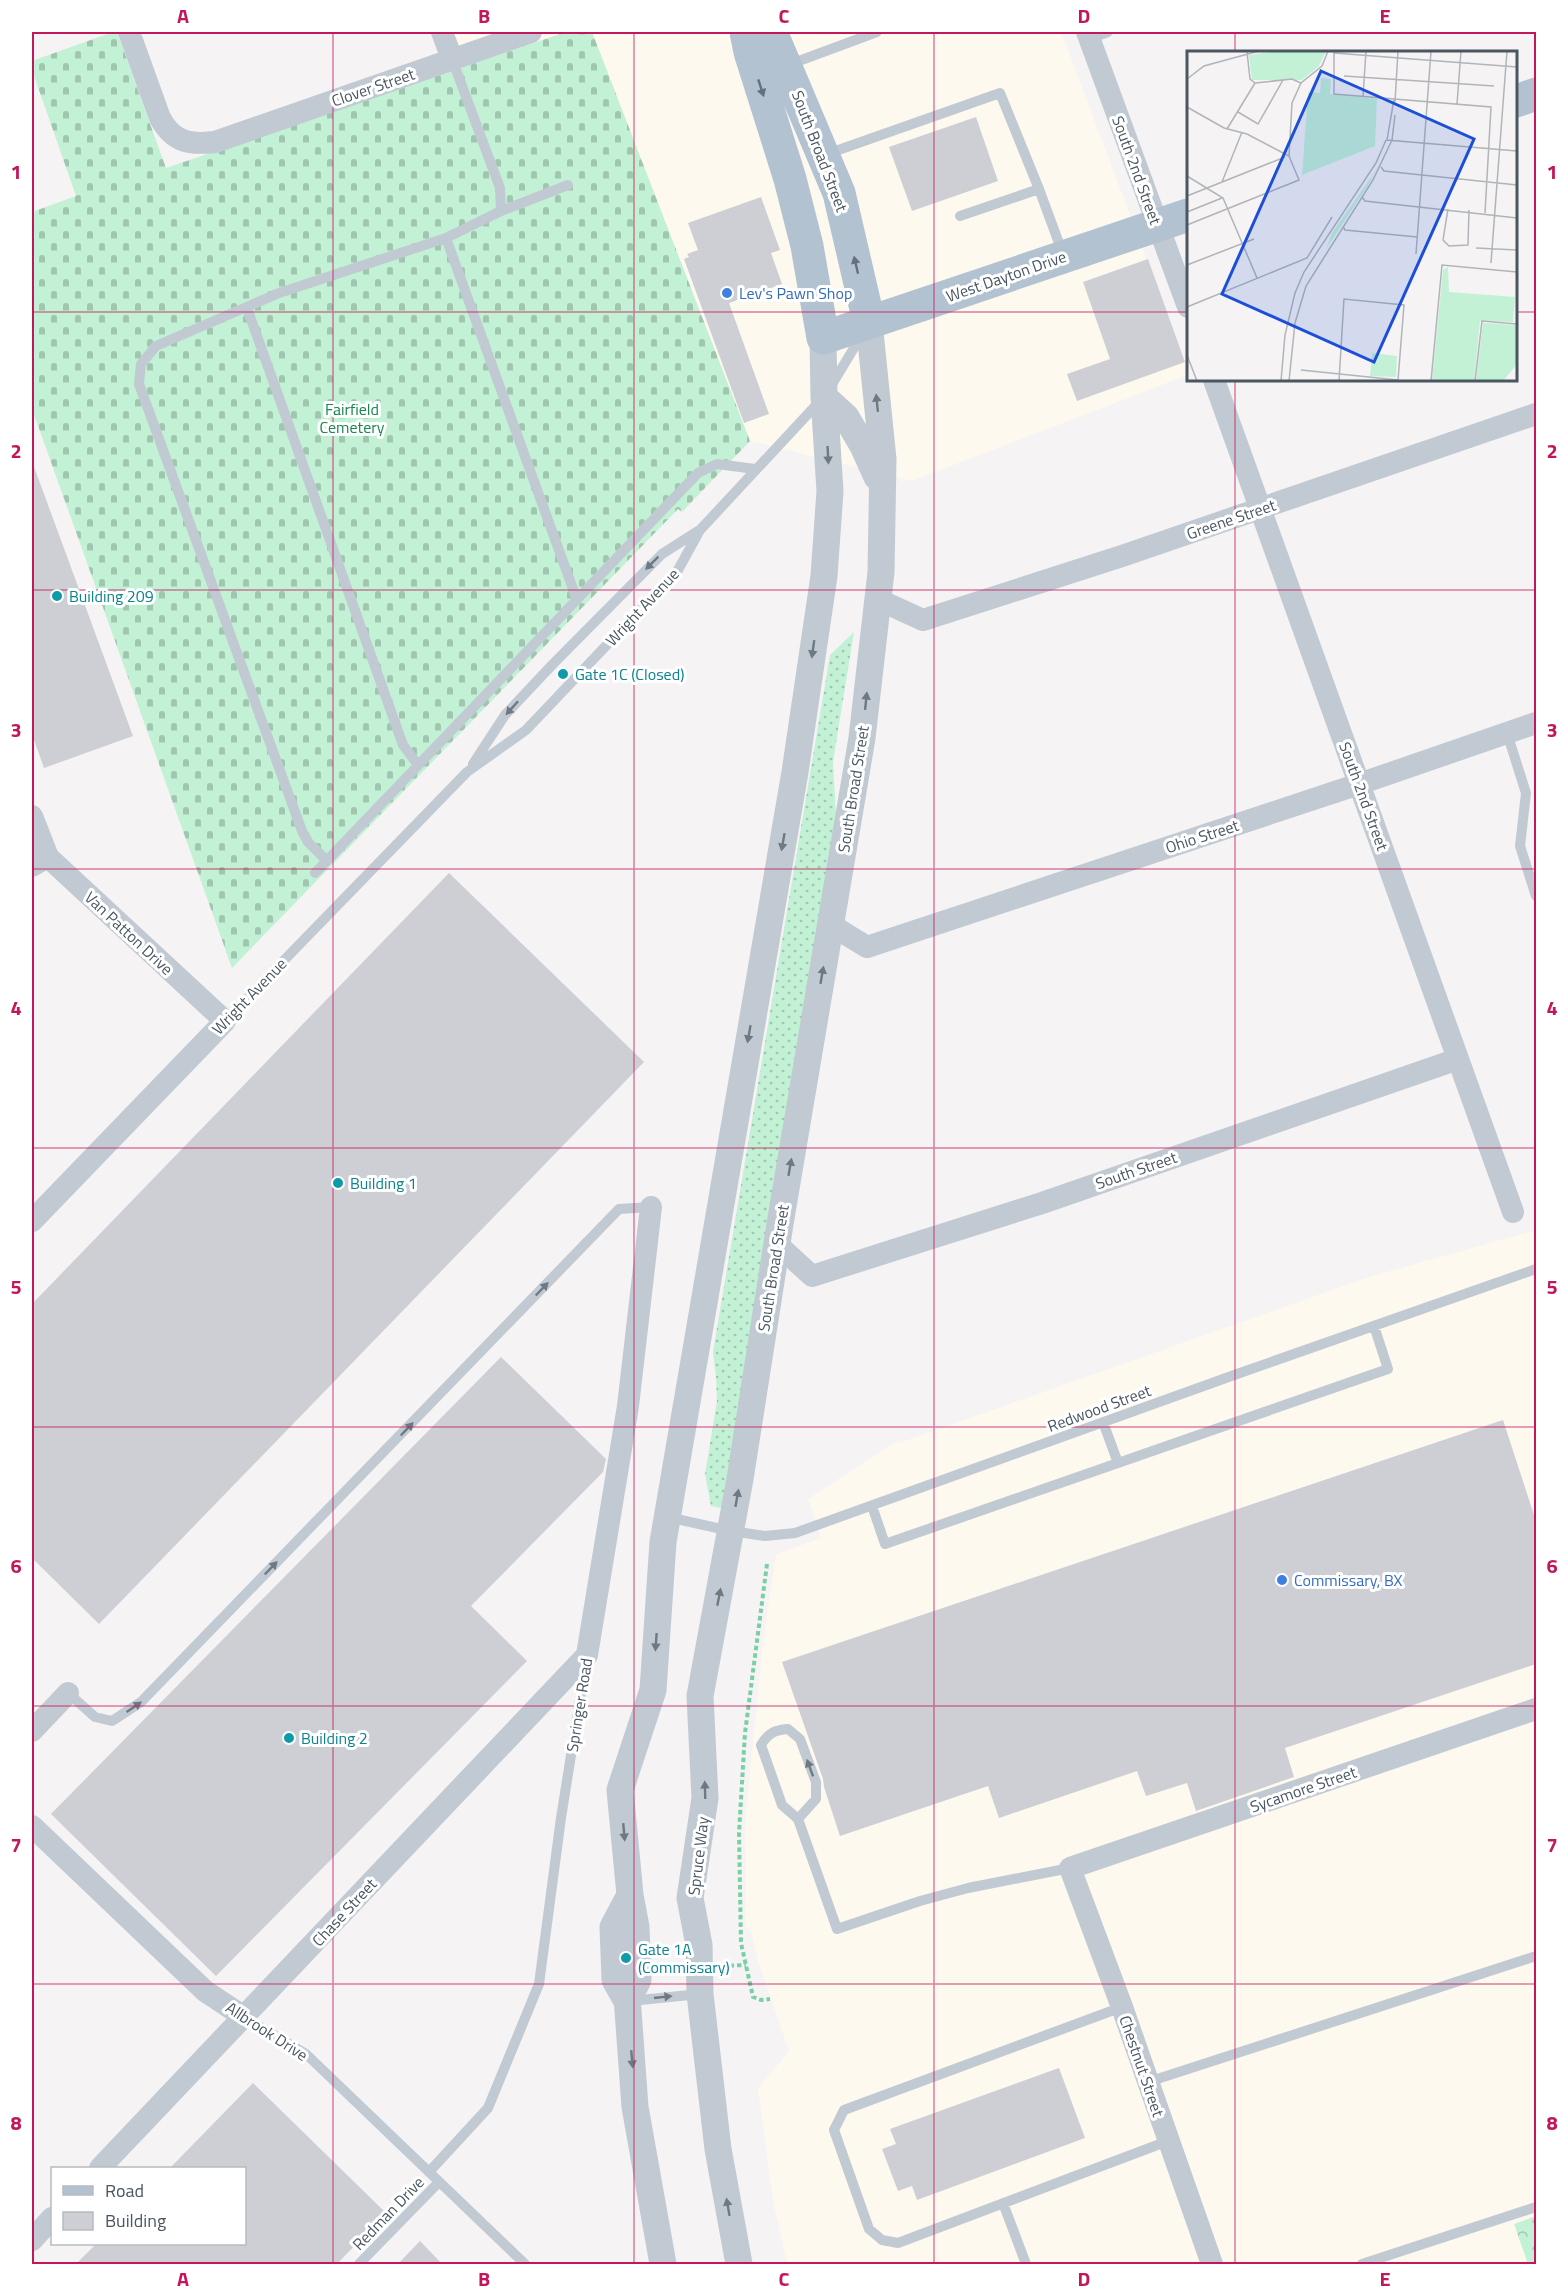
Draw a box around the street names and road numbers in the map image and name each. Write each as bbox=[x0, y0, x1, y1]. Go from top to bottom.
street label: Clover Street bbox=[328, 61, 418, 112]
street label: South Broad Street bbox=[786, 87, 854, 216]
street label: South 2nd Street bbox=[1106, 112, 1168, 228]
street label: West Dayton Drive bbox=[943, 244, 1069, 308]
street label: Greene Street bbox=[1183, 492, 1279, 545]
street label: Wright Avenue bbox=[599, 563, 685, 651]
street label: South Broad Street bbox=[831, 723, 875, 854]
street label: South 2nd Street bbox=[1333, 738, 1395, 854]
street label: Ohio Street bbox=[1162, 813, 1242, 859]
street label: Van Patton Drive bbox=[79, 886, 179, 980]
street label: Wright Avenue bbox=[206, 952, 292, 1040]
street label: South Street bbox=[1092, 1145, 1180, 1195]
street label: South Broad Street bbox=[751, 1202, 795, 1333]
street label: Redwood Street bbox=[1044, 1378, 1154, 1438]
street label: Springer Road bbox=[560, 1656, 598, 1754]
street label: Sycamore Street bbox=[1247, 1759, 1360, 1818]
street label: Spruce Way bbox=[681, 1815, 715, 1897]
street label: Chase Street bbox=[306, 1872, 382, 1951]
street label: Allbrook Drive bbox=[221, 1995, 313, 2067]
street label: Chestnut Street bbox=[1113, 2012, 1171, 2120]
street label: Redman Drive bbox=[346, 2171, 430, 2255]

